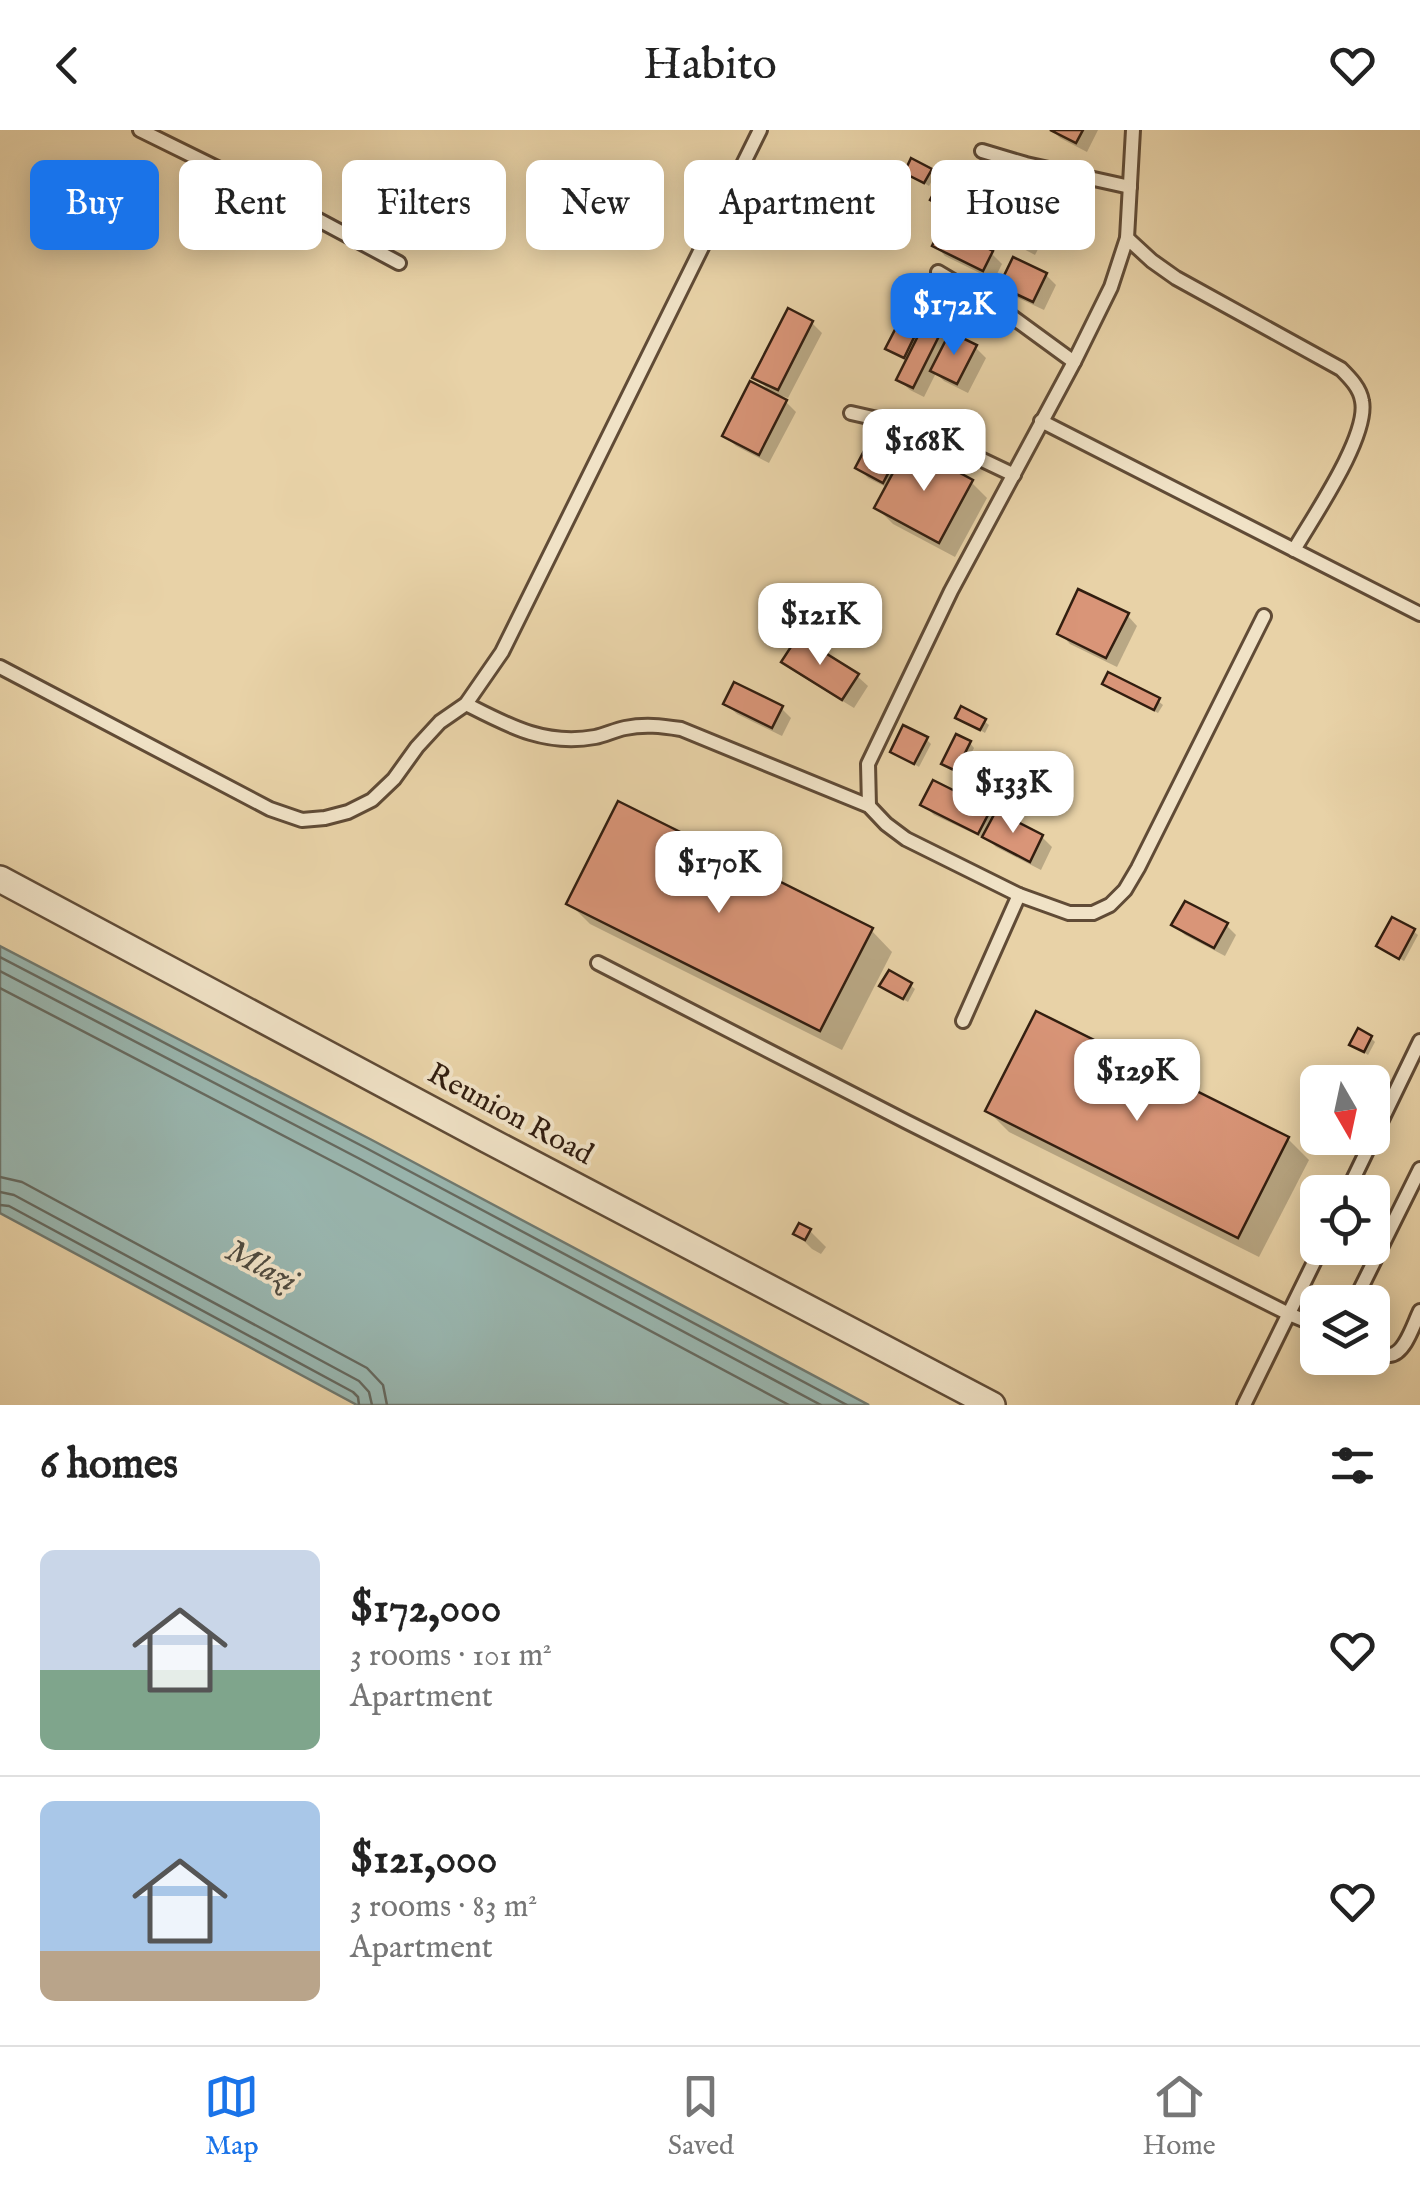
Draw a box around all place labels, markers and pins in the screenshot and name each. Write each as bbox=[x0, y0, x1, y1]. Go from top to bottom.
pin: $172K bbox=[884, 273, 1024, 358]
pin: $168K bbox=[854, 409, 994, 494]
pin: $121K bbox=[750, 583, 890, 668]
pin: $133K bbox=[943, 751, 1083, 836]
pin: $170K bbox=[649, 831, 789, 916]
pin: $129K bbox=[1067, 1039, 1207, 1124]

